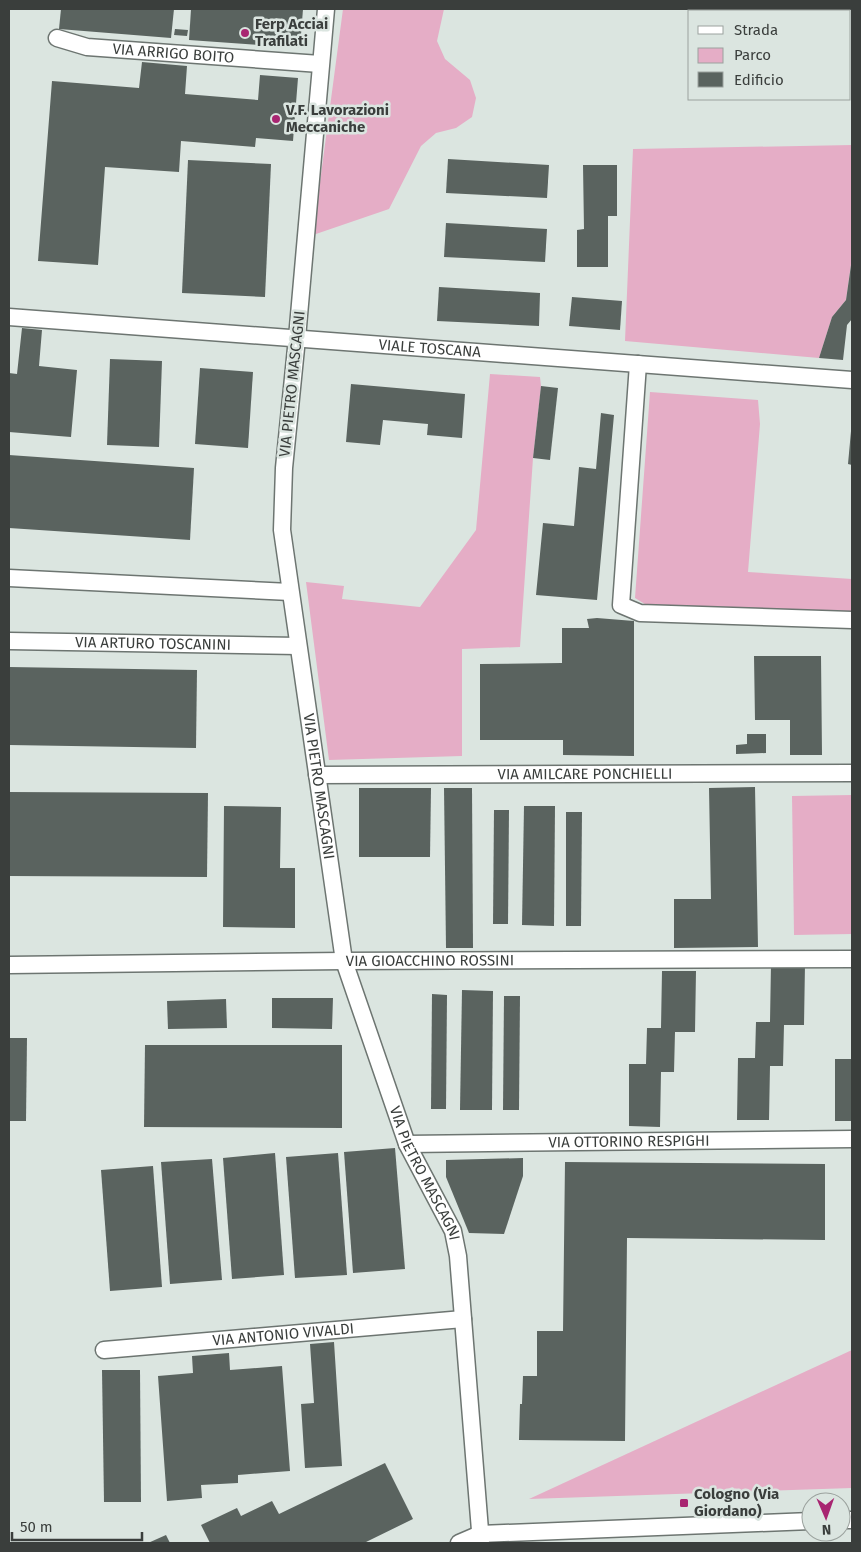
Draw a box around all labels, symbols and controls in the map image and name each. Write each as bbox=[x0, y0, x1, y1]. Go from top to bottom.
legend bbox=[688, 10, 851, 100]
place label: Ferp Acciai Trafilati bbox=[255, 15, 328, 50]
text: Strada bbox=[734, 21, 778, 39]
marker: Ferp Acciai Trafilati bbox=[239, 27, 251, 39]
street label: VIA ARRIGO BOITO bbox=[112, 40, 235, 67]
text: Parco bbox=[734, 46, 771, 64]
text: Edificio bbox=[734, 71, 784, 89]
place label: V.F. Lavorazioni Meccaniche bbox=[285, 101, 389, 136]
marker: V.F. Lavorazioni Meccaniche bbox=[270, 113, 282, 125]
street label: VIA PIETRO MASCAGNI bbox=[275, 310, 309, 458]
street label: VIALE TOSCANA bbox=[378, 336, 482, 361]
street label: VIA ARTURO TOSCANINI bbox=[75, 633, 231, 654]
street label: VIA PIETRO MASCAGNI bbox=[300, 712, 338, 861]
street label: VIA AMILCARE PONCHIELLI bbox=[498, 765, 672, 783]
street label: VIA GIOACCHINO ROSSINI bbox=[346, 951, 514, 970]
street label: VIA PIETRO MASCAGNI bbox=[386, 1104, 464, 1242]
street label: VIA OTTORINO RESPIGHI bbox=[548, 1132, 710, 1151]
street label: VIA ANTONIO VIVALDI bbox=[212, 1319, 355, 1350]
place label: Cologno (Via Giordano) bbox=[694, 1485, 779, 1520]
north arrow bbox=[801, 1492, 851, 1542]
marker: Cologno (Via Giordano) bbox=[678, 1497, 690, 1509]
scale bar bbox=[12, 1510, 142, 1542]
text: 50 m bbox=[20, 1518, 53, 1536]
text: N bbox=[821, 1521, 831, 1538]

